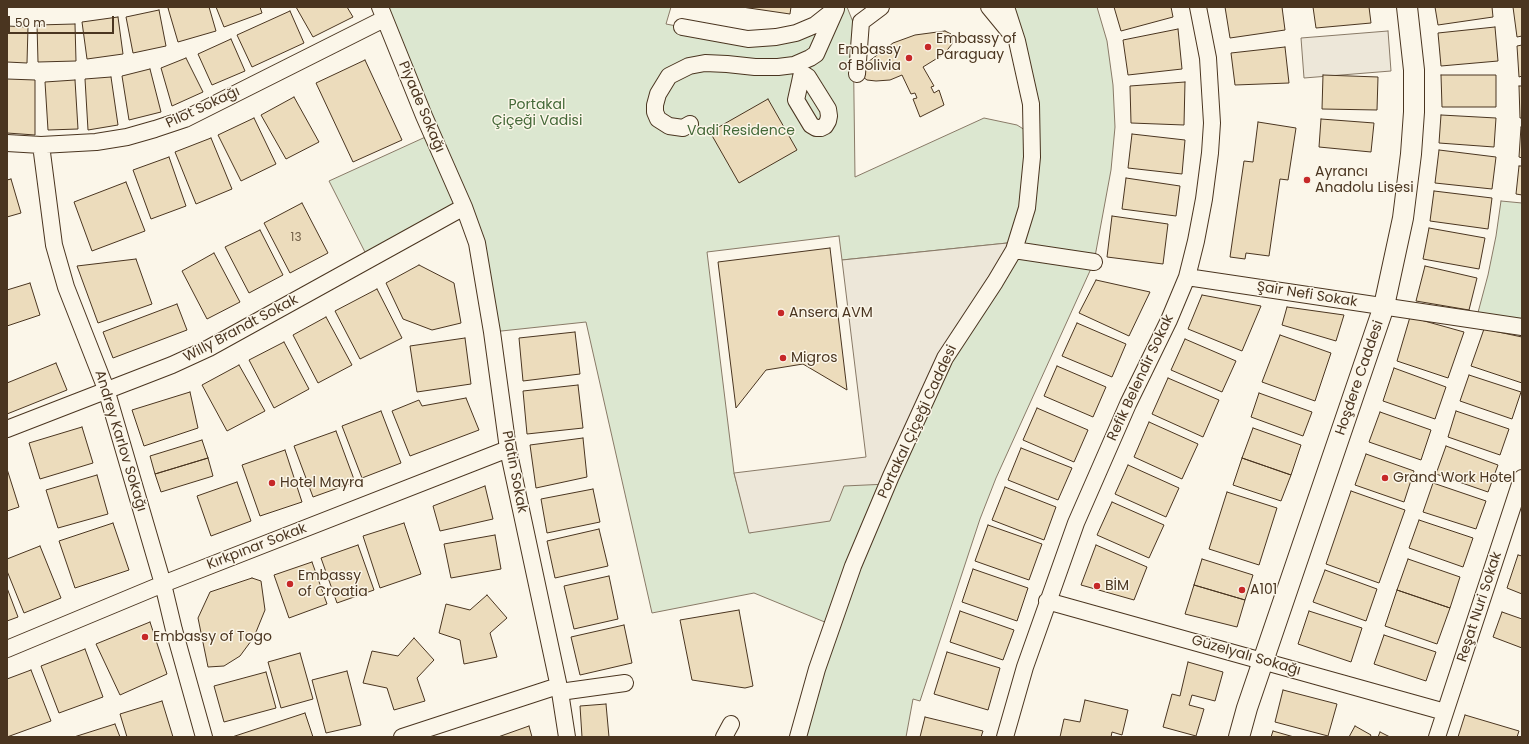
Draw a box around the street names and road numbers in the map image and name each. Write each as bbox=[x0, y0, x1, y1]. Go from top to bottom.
street label: Piyade Sokağı bbox=[394, 59, 448, 155]
street label: Pilot Sokağı bbox=[163, 84, 243, 132]
street label: Şair Nefi Sokak bbox=[1256, 279, 1358, 311]
street label: Willy Brandt Sokak bbox=[181, 292, 301, 366]
street label: Refik Belendir Sokak bbox=[1104, 312, 1178, 444]
street label: Hoşdere Caddesi bbox=[1332, 318, 1388, 438]
street label: Portakal Çiçeği Caddesi bbox=[875, 343, 961, 501]
street label: Andrey Karlov Sokağı bbox=[90, 368, 150, 514]
street label: Platin Sokak bbox=[498, 430, 530, 514]
street label: Kırkpınar Sokak bbox=[205, 520, 309, 574]
street label: Reşat Nuri Sokak bbox=[1454, 550, 1506, 664]
street label: Güzelyalı Sokağı bbox=[1189, 632, 1303, 680]

